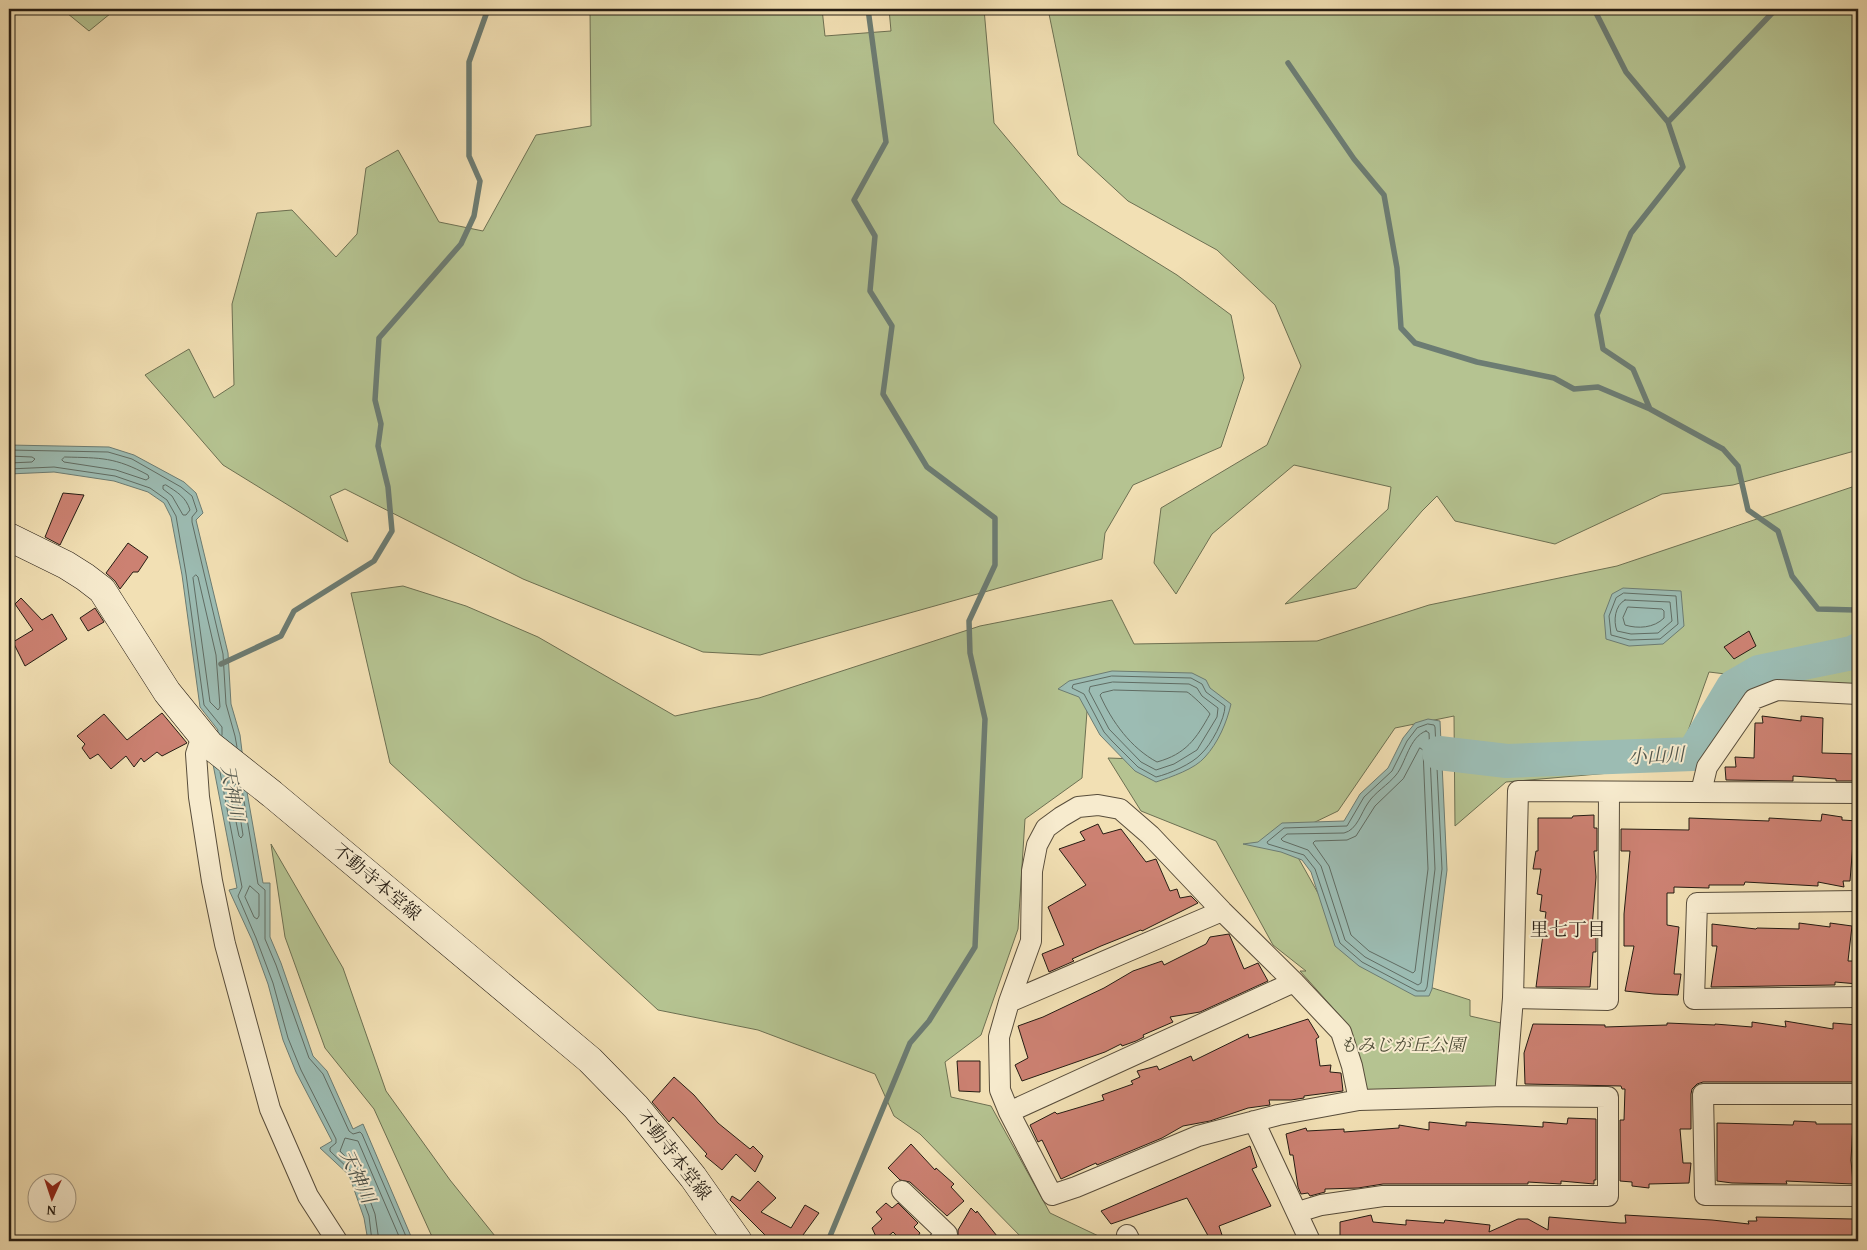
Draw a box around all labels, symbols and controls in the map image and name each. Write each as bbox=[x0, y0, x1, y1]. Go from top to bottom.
water label: 小山川 bbox=[1627, 739, 1687, 770]
water label: 天神川 bbox=[214, 762, 252, 825]
street label: 不動寺本堂線 bbox=[327, 837, 427, 927]
district label: 里七丁目 bbox=[1530, 915, 1606, 943]
park label: もみじが丘公園 bbox=[1339, 1031, 1468, 1058]
street label: 不動寺本堂線 bbox=[631, 1104, 718, 1206]
water label: 天神川 bbox=[333, 1144, 384, 1210]
north arrow bbox=[28, 1172, 78, 1222]
text: N bbox=[45, 1201, 57, 1221]

